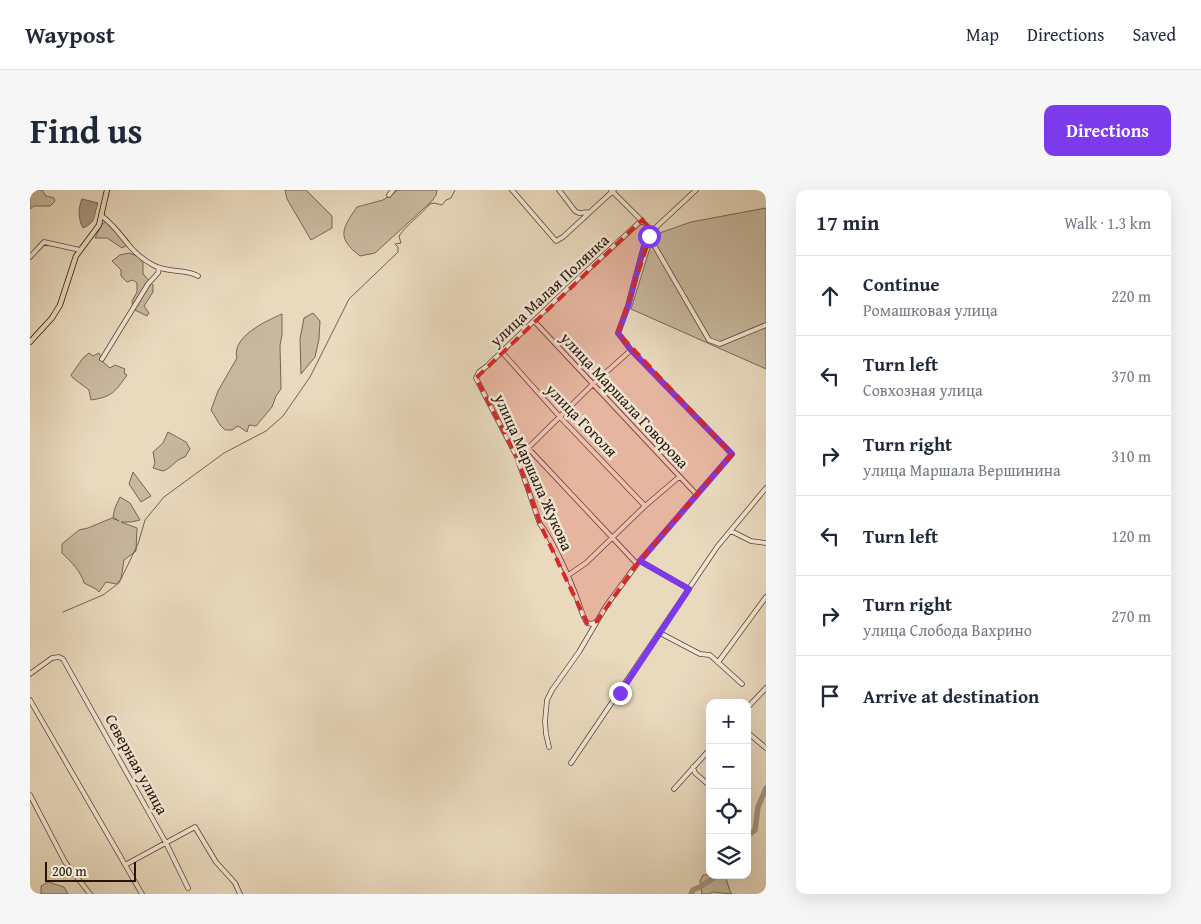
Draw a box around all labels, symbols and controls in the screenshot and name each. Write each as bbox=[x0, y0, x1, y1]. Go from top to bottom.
text: Waypost bbox=[25, 17, 115, 52]
text: Map bbox=[966, 21, 999, 48]
text: Directions bbox=[1027, 21, 1104, 48]
text: Saved bbox=[1132, 21, 1176, 48]
text: Find us bbox=[30, 105, 143, 156]
button: Directions bbox=[1044, 105, 1171, 156]
text: 17 min bbox=[816, 207, 879, 238]
text: Walk · 1.3 km bbox=[1064, 211, 1151, 235]
route start bbox=[638, 225, 661, 248]
street label: улица Малая Полянка bbox=[483, 228, 614, 353]
text: Continue bbox=[863, 270, 940, 298]
icon: ahead bbox=[816, 282, 844, 310]
text: 220 m bbox=[1111, 284, 1151, 308]
text: Ромашковая улица bbox=[863, 298, 998, 322]
street label: улица Маршала Говорова bbox=[554, 326, 695, 474]
text: Turn left bbox=[863, 350, 938, 378]
icon: left bbox=[816, 362, 844, 390]
text: 370 m bbox=[1111, 364, 1151, 388]
street label: улица Гоголя bbox=[540, 377, 623, 462]
text: Совхозная улица bbox=[863, 378, 983, 402]
street label: улица Маршала Жукова bbox=[488, 389, 580, 555]
text: Turn right bbox=[863, 430, 952, 458]
icon: right bbox=[816, 442, 844, 470]
text: 310 m bbox=[1111, 444, 1151, 468]
text: улица Маршала Вершинина bbox=[863, 458, 1061, 482]
icon: left bbox=[816, 522, 844, 550]
text: Turn left bbox=[863, 522, 938, 550]
text: 120 m bbox=[1111, 524, 1151, 548]
text: Turn right bbox=[863, 590, 952, 618]
icon: right bbox=[816, 602, 844, 630]
text: 270 m bbox=[1111, 604, 1151, 628]
text: улица Слобода Вахрино bbox=[863, 618, 1032, 642]
route end bbox=[609, 682, 632, 705]
icon: arrive bbox=[816, 682, 844, 710]
text: Arrive at destination bbox=[863, 682, 1039, 710]
map controls bbox=[706, 699, 751, 879]
button: + bbox=[706, 699, 751, 744]
street label: Северная улица bbox=[99, 709, 175, 819]
button: − bbox=[706, 744, 751, 789]
button: locate bbox=[706, 789, 751, 834]
button: layers bbox=[706, 834, 751, 879]
scale bar bbox=[45, 859, 136, 882]
text: 200 m bbox=[52, 861, 87, 881]

